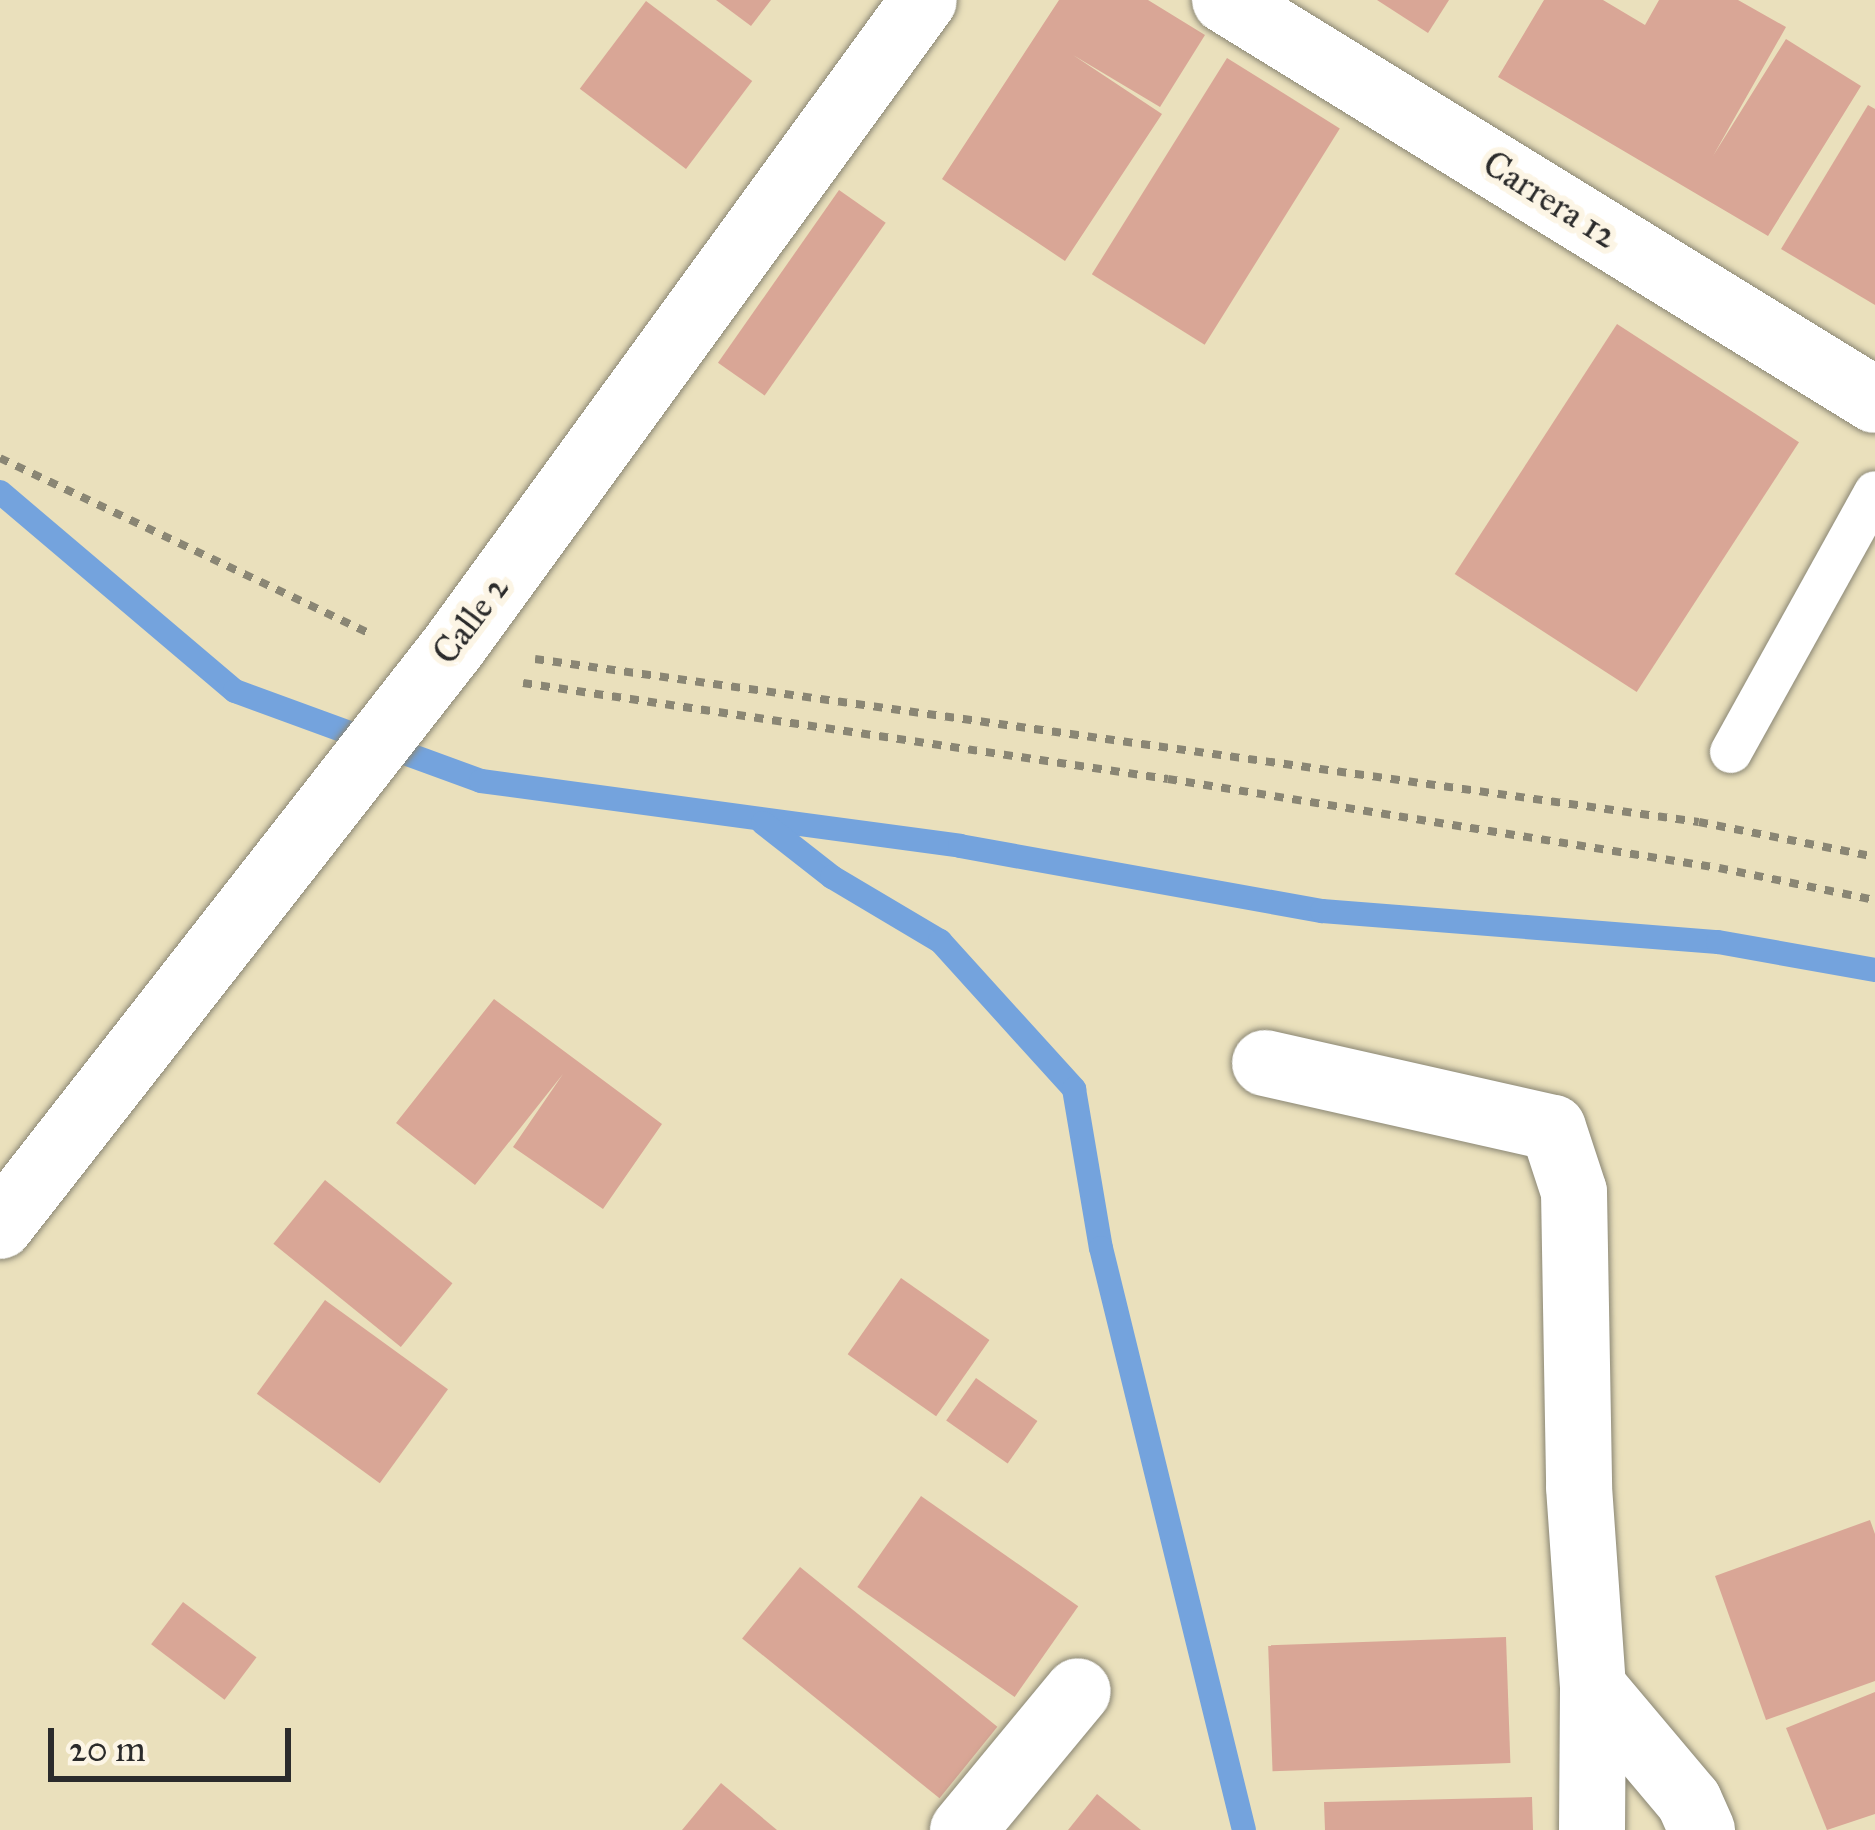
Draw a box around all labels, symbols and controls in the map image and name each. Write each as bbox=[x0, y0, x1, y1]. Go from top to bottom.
street label: Carrera 12 bbox=[1475, 142, 1625, 258]
street label: Calle 2 bbox=[424, 567, 518, 673]
scale bar bbox=[54, 1704, 297, 1778]
text: 20 m bbox=[69, 1727, 146, 1771]

